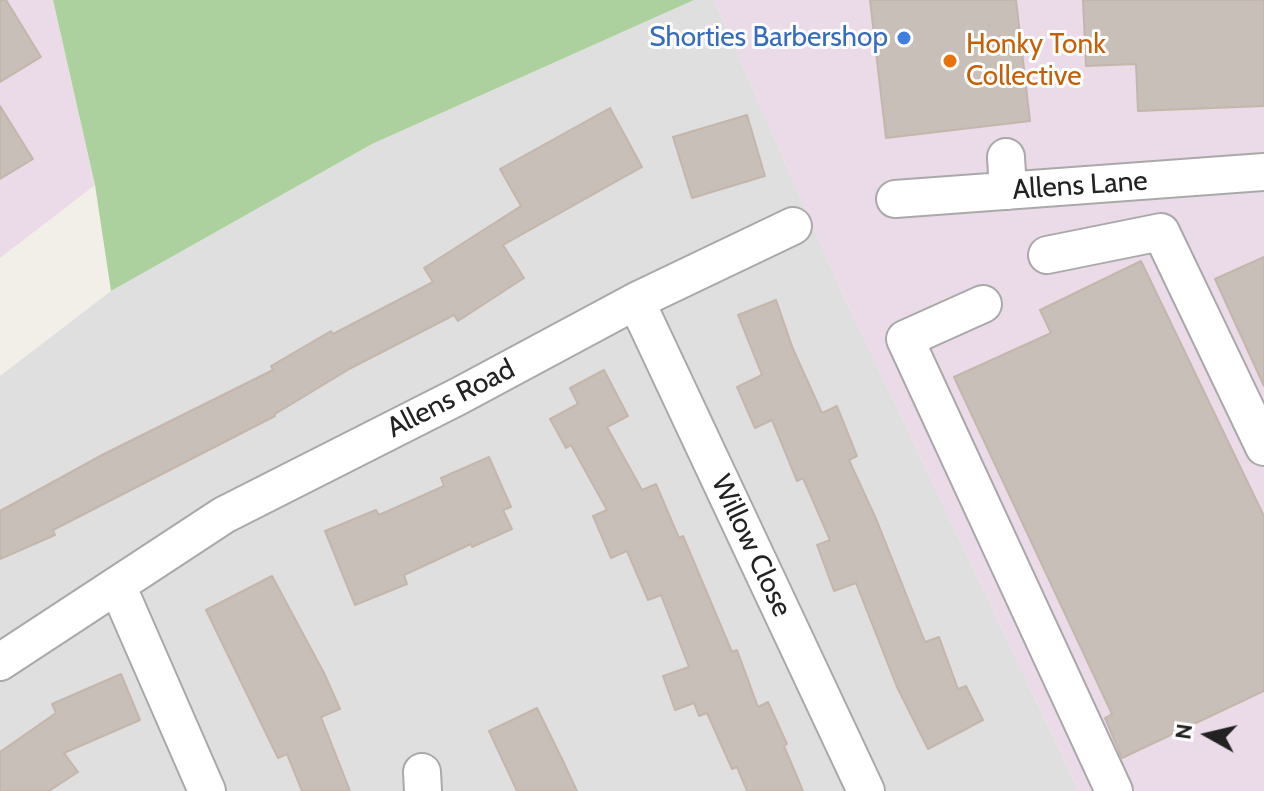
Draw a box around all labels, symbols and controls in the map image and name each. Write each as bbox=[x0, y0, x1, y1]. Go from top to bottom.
place label: Shorties Barbershop bbox=[649, 21, 888, 55]
place label: Honky Tonk Collective bbox=[966, 28, 1106, 94]
marker: Shorties Barbershop bbox=[895, 29, 913, 47]
marker: Honky Tonk Collective bbox=[941, 52, 959, 70]
street label: Allens Lane bbox=[1011, 165, 1149, 207]
street label: Allens Road bbox=[382, 353, 520, 445]
street label: Willow Close bbox=[704, 470, 798, 622]
north arrow bbox=[1168, 695, 1248, 775]
text: N bbox=[1169, 722, 1198, 741]

